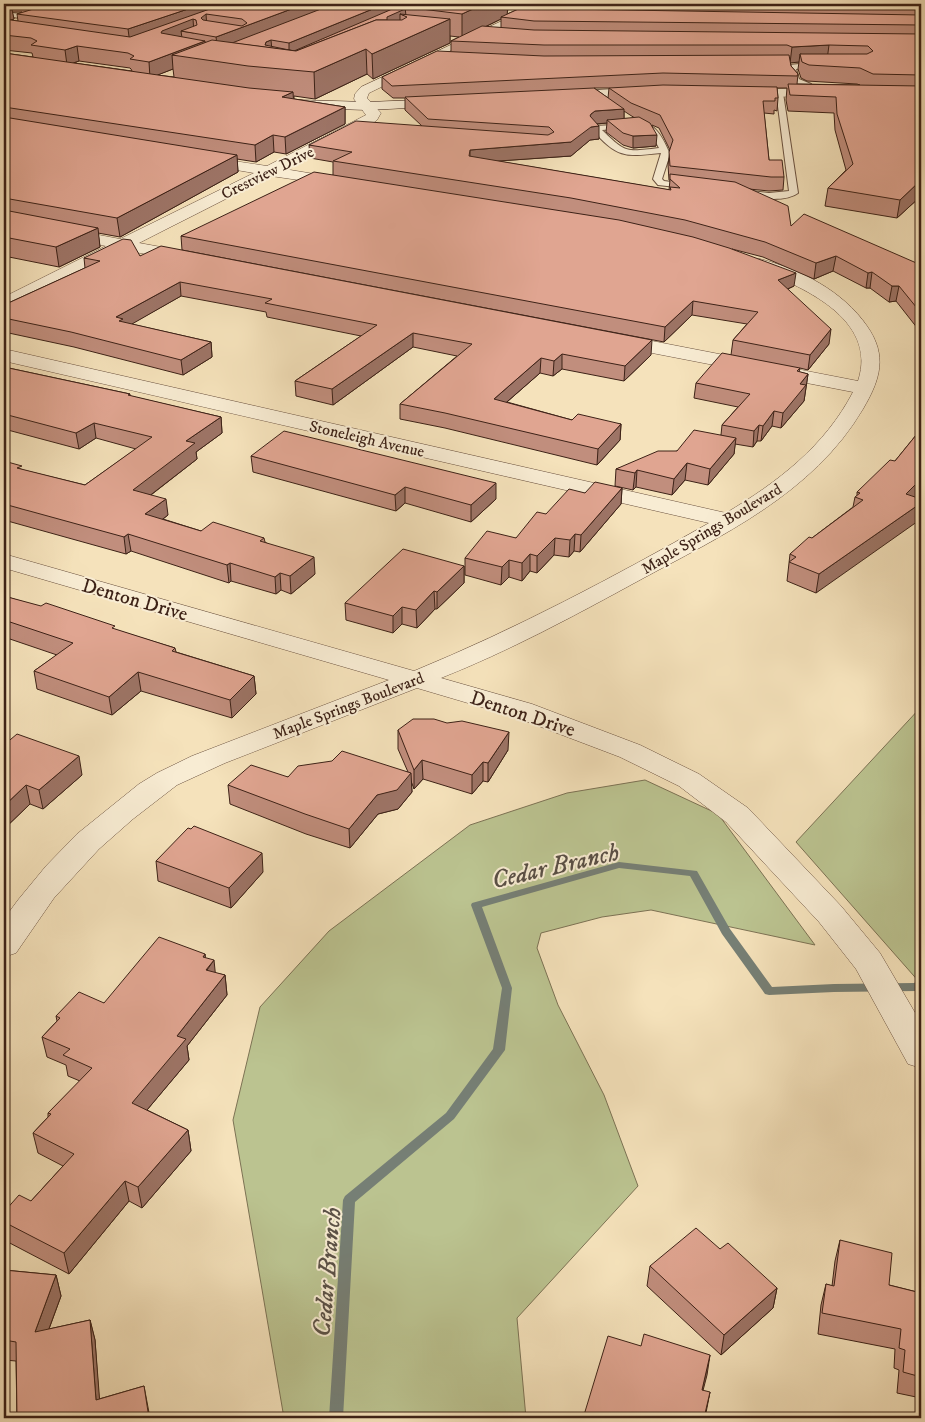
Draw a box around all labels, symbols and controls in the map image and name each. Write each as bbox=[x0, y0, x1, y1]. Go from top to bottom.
street label: Crestview Drive bbox=[218, 142, 317, 204]
street label: Stoneleigh Avenue bbox=[307, 416, 427, 462]
street label: Maple Springs Boulevard bbox=[638, 479, 785, 579]
street label: Denton Drive bbox=[79, 573, 190, 627]
street label: Maple Springs Boulevard bbox=[270, 668, 427, 744]
street label: Denton Drive bbox=[467, 686, 578, 743]
water label: Cedar Branch bbox=[488, 837, 622, 896]
water label: Cedar Branch bbox=[306, 1206, 349, 1338]

